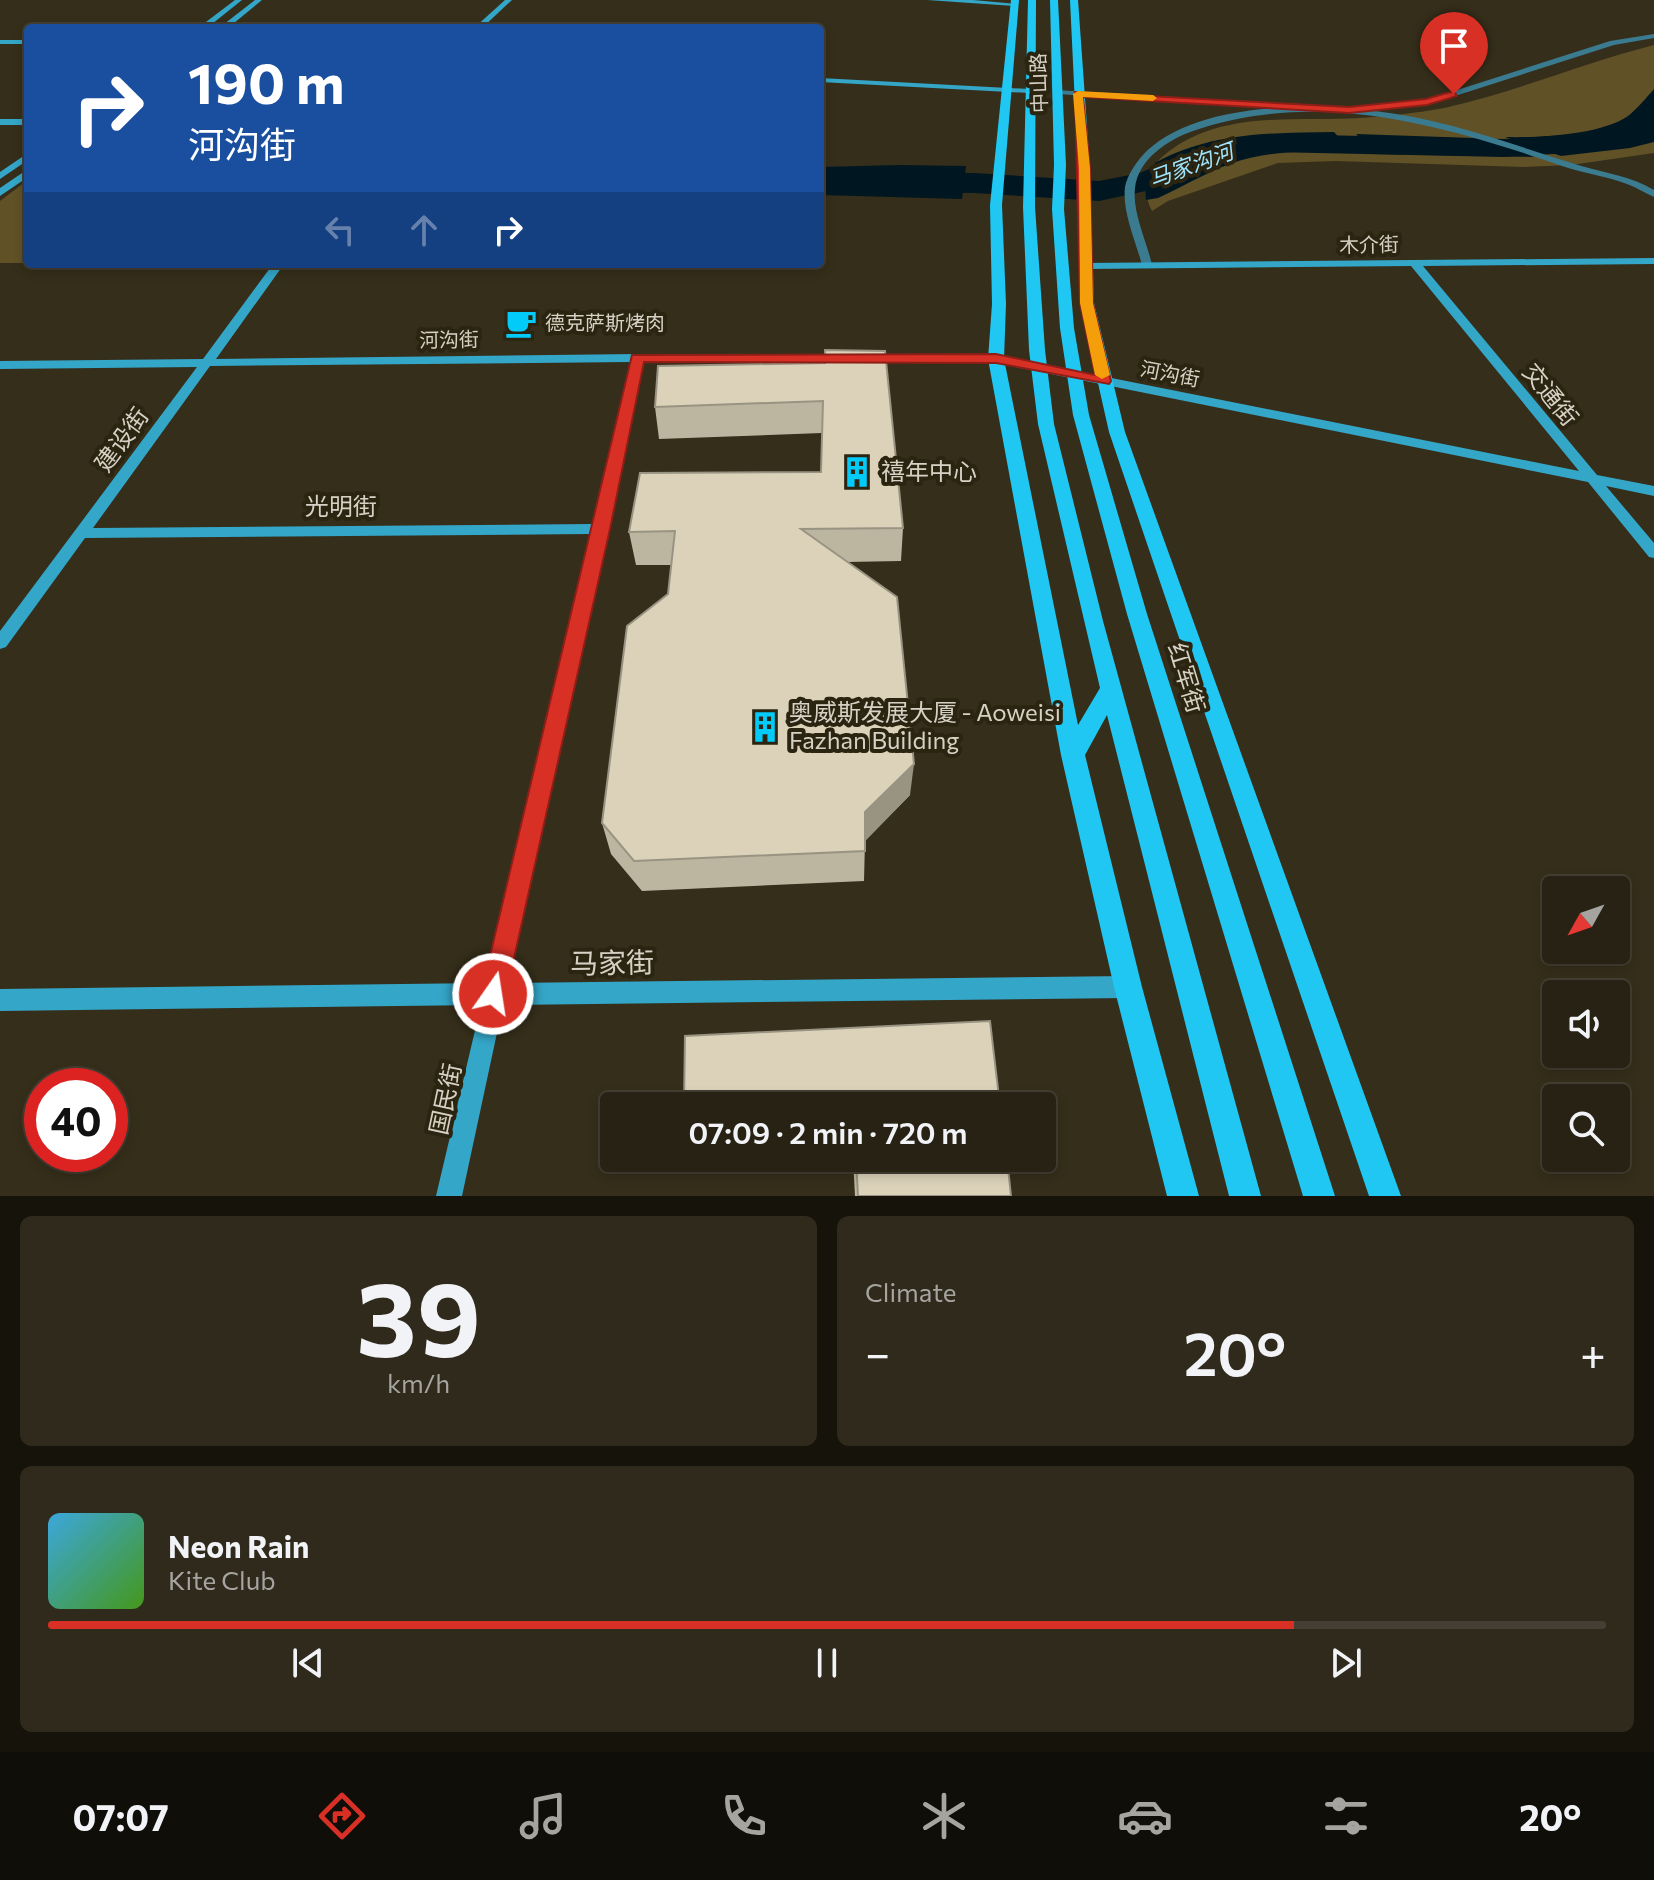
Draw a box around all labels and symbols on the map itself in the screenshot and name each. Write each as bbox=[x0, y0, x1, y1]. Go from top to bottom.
pin bbox=[1420, 12, 1488, 94]
street label: 中山路 bbox=[1025, 53, 1051, 113]
water label: 马家沟河 bbox=[1145, 135, 1241, 192]
street label: 木介街 bbox=[1339, 231, 1399, 257]
cafe icon: 德克萨斯烤肉 bbox=[504, 306, 538, 340]
place label: 德克萨斯烤肉 bbox=[545, 310, 665, 334]
street label: 河沟街 bbox=[419, 326, 479, 352]
street label: 河沟街 bbox=[1138, 356, 1202, 391]
street label: 交通街 bbox=[1517, 357, 1585, 431]
street label: 建设街 bbox=[88, 401, 154, 477]
building icon: 禧年中心 bbox=[840, 455, 874, 489]
place label: 禧年中心 bbox=[881, 456, 977, 485]
street label: 光明街 bbox=[305, 491, 377, 520]
street label: 红军街 bbox=[1163, 639, 1212, 716]
place label: 奥威斯发展大厦 - Aoweisi Fazhan Building bbox=[789, 697, 1061, 754]
building icon: 奥威斯发展大厦 - Aoweisi Fazhan Building bbox=[748, 710, 782, 744]
north arrow bbox=[1542, 876, 1630, 964]
street label: 马家街 bbox=[570, 944, 654, 980]
position arrow bbox=[451, 952, 535, 1036]
street label: 国民街 bbox=[423, 1060, 466, 1137]
speed limit sign: 40 bbox=[24, 1068, 128, 1172]

